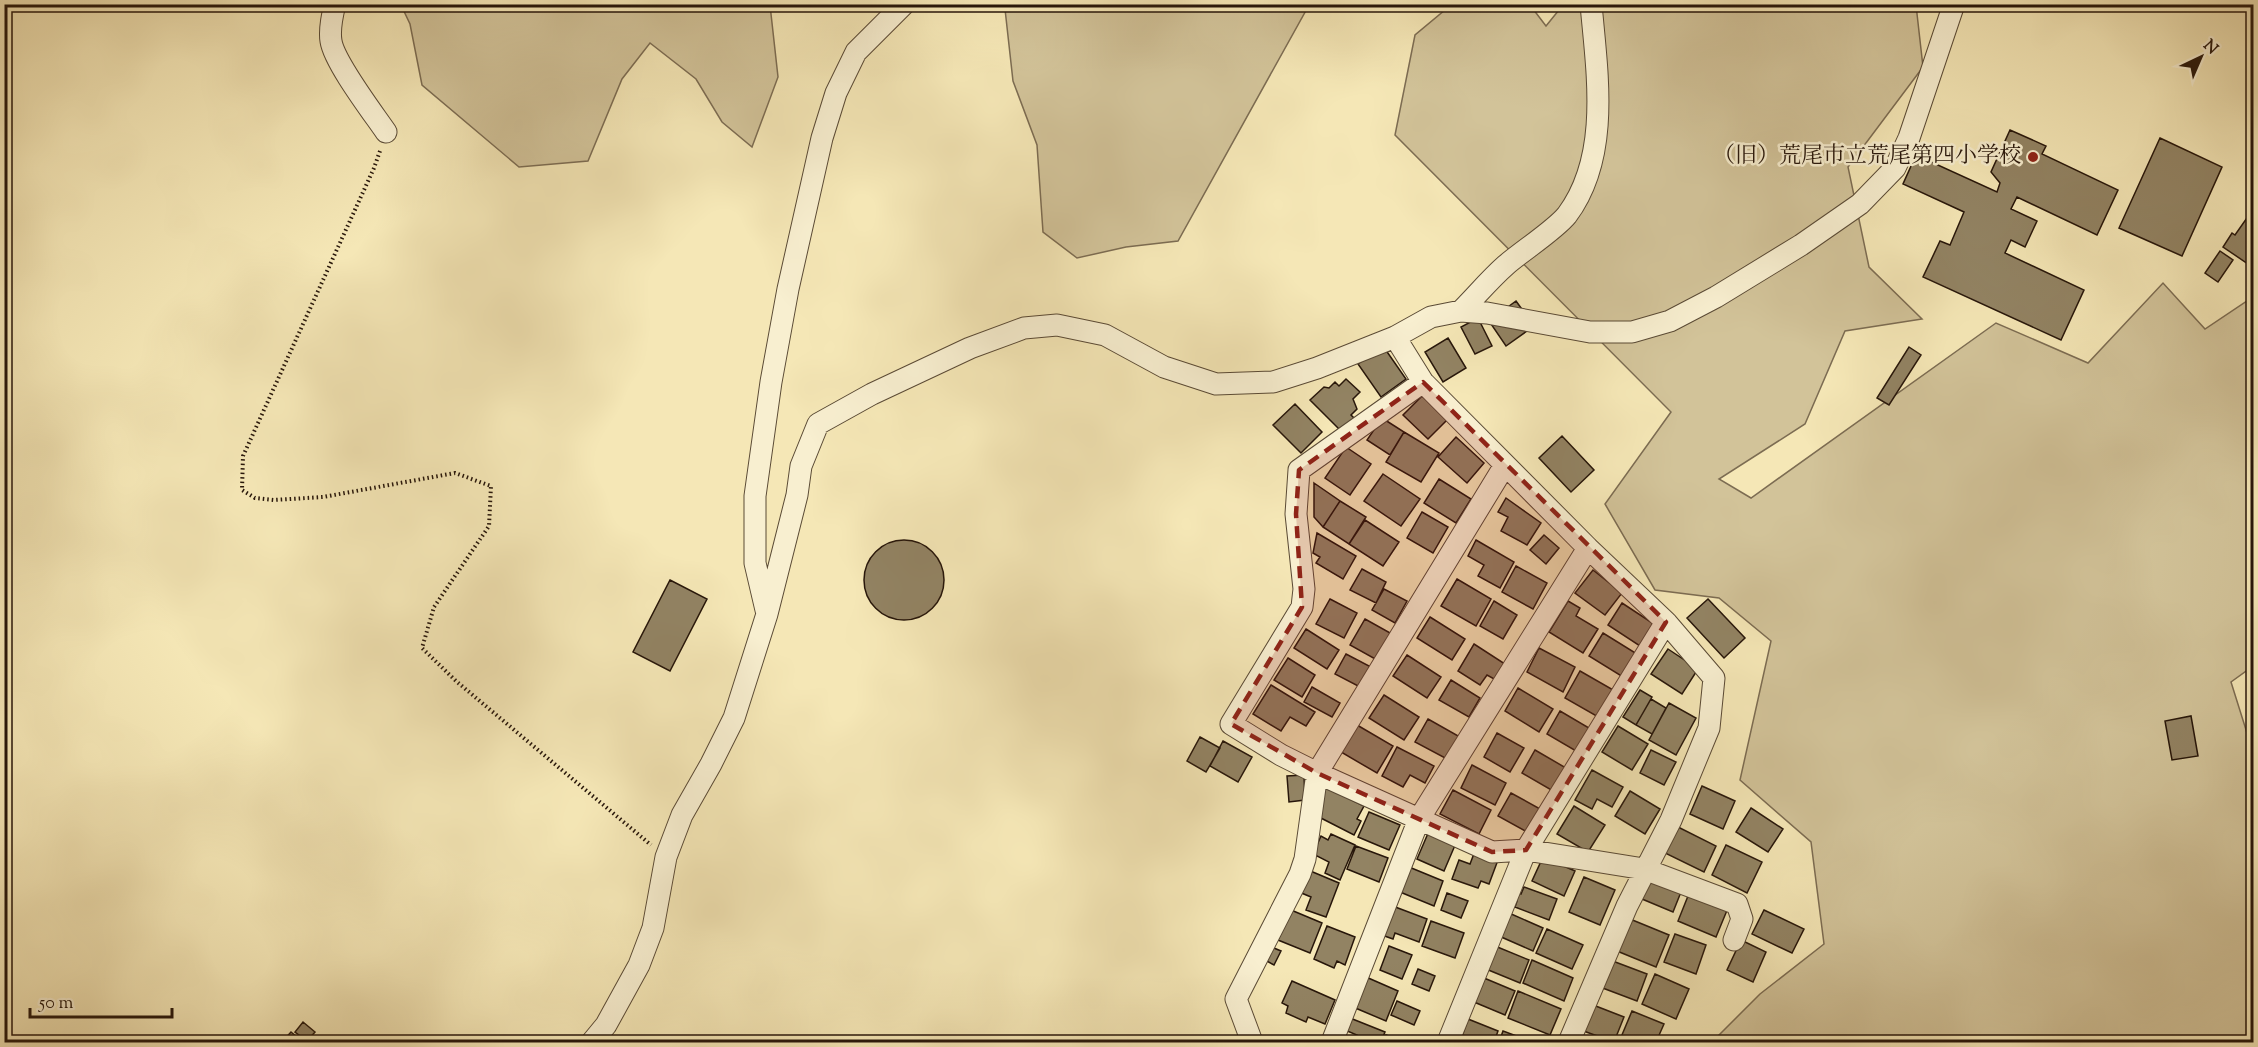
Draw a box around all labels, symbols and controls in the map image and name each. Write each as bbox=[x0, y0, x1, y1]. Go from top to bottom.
north arrow bbox=[2171, 27, 2231, 87]
text: N bbox=[2197, 35, 2222, 61]
place label: （旧）荒尾市立荒尾第四小学校 bbox=[1713, 141, 2021, 173]
marker: （旧）荒尾市立荒尾第四小学校 bbox=[2026, 150, 2040, 164]
scale bar bbox=[30, 981, 172, 1019]
text: 50 m bbox=[38, 991, 74, 1017]

